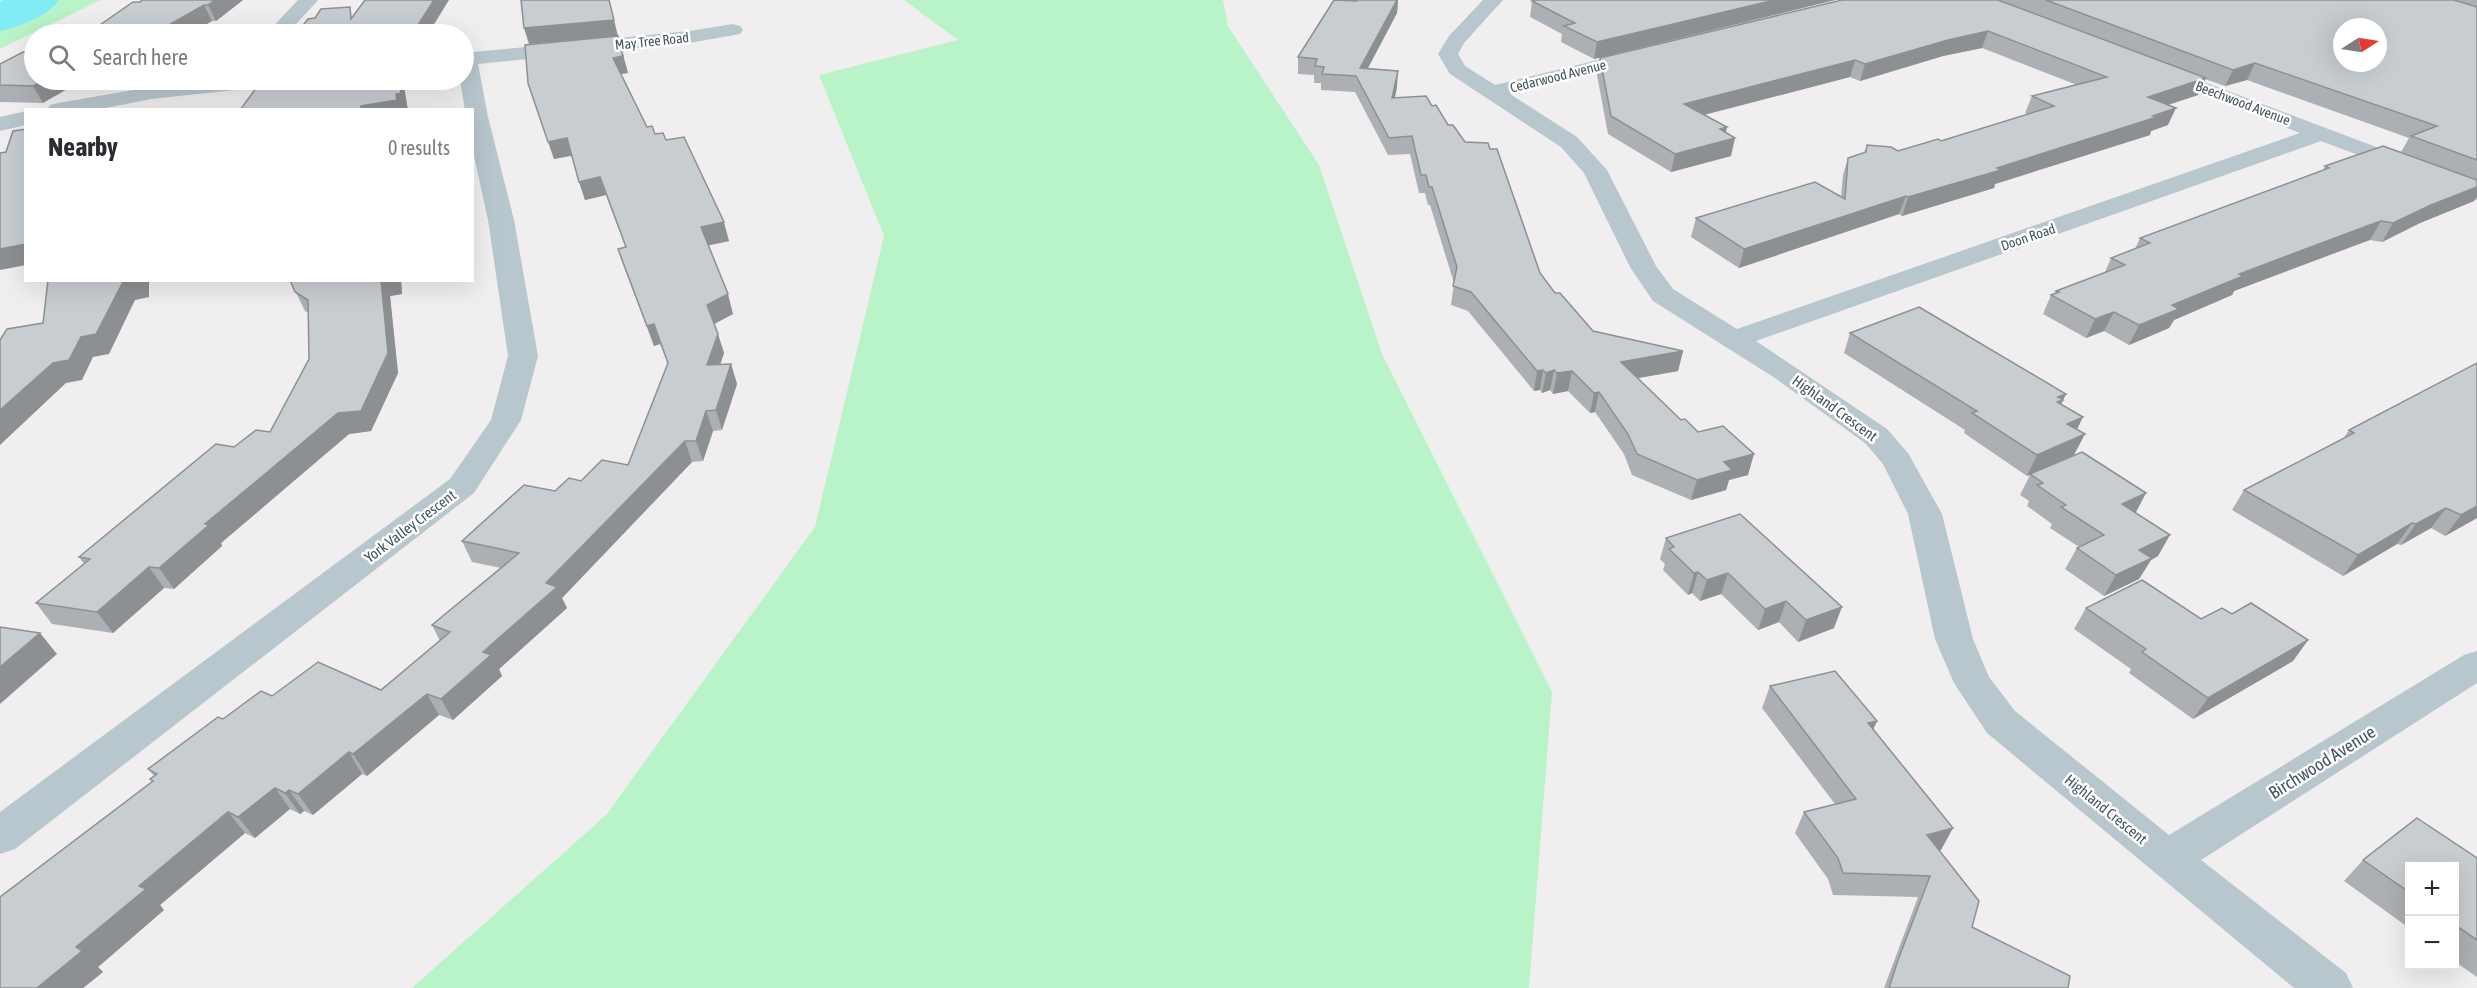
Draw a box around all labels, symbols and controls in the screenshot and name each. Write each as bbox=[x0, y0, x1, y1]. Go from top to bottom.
north arrow bbox=[2333, 18, 2387, 72]
search box bbox=[24, 24, 474, 90]
street label: May Tree Road bbox=[614, 29, 690, 53]
icon: search bbox=[45, 41, 78, 74]
text: Search here bbox=[93, 44, 188, 70]
street label: Cedarwood Avenue bbox=[1508, 56, 1608, 96]
street label: Beechwood Avenue bbox=[2194, 78, 2292, 128]
text: Nearby bbox=[48, 132, 118, 162]
text: 0 results bbox=[388, 136, 450, 159]
street label: Doon Road bbox=[1999, 220, 2057, 254]
street label: Highland Crescent bbox=[1789, 372, 1881, 444]
street label: York Valley Crescent bbox=[361, 486, 459, 566]
street label: Birchwood Avenue bbox=[2265, 721, 2379, 803]
street label: Highland Crescent bbox=[2062, 771, 2150, 847]
map controls bbox=[2405, 862, 2459, 970]
button: + bbox=[2405, 862, 2459, 916]
button: − bbox=[2405, 916, 2459, 970]

